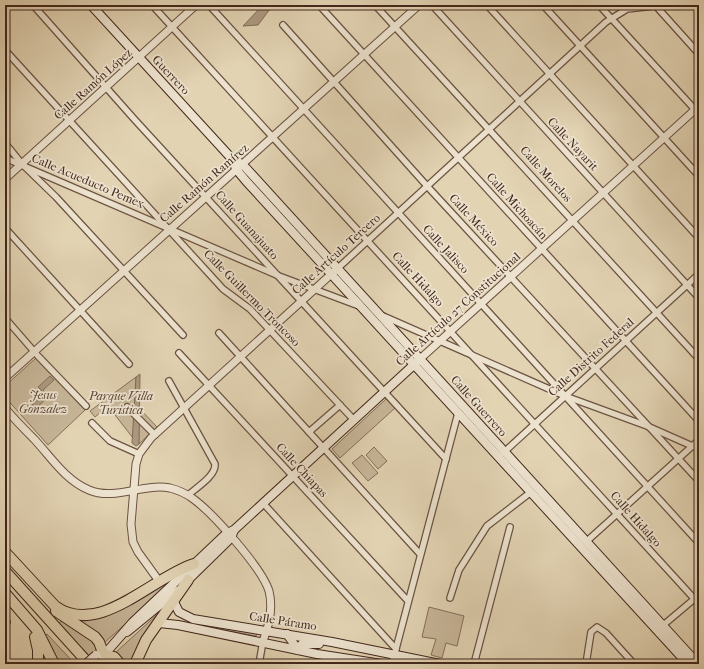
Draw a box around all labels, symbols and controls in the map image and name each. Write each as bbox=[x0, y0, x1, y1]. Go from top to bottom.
street label: Calle Ramón López bbox=[51, 45, 135, 123]
street label: Guerrero bbox=[149, 53, 193, 97]
street label: Calle Nayarit bbox=[545, 115, 602, 174]
street label: Calle Ramón Ramírez bbox=[157, 140, 252, 225]
street label: Calle Morelos bbox=[517, 143, 575, 205]
street label: Calle Acueducto Pemex bbox=[30, 151, 147, 211]
street label: Calle Michoacán bbox=[484, 170, 550, 242]
street label: Calle Guanajuato bbox=[212, 188, 282, 262]
street label: Calle México bbox=[446, 191, 502, 249]
street label: Calle Artículo Tercero bbox=[289, 211, 383, 297]
street label: Calle Jalisco bbox=[420, 222, 472, 276]
street label: Calle Guillermo Troncoso bbox=[201, 247, 303, 349]
street label: Calle Hidalgo bbox=[389, 249, 447, 309]
street label: Calle Artículo 27 Constitucional bbox=[393, 249, 524, 369]
street label: Calle Distrito Federal bbox=[545, 314, 637, 399]
street label: Calle Guerrero bbox=[448, 373, 510, 439]
park label: Jesus Gonzalez bbox=[19, 388, 67, 416]
park label: Parque Villa Turistica bbox=[88, 389, 153, 417]
street label: Calle Chiapas bbox=[273, 440, 331, 500]
street label: Calle Hidalgo bbox=[608, 489, 664, 549]
street label: Calle Páramo bbox=[248, 609, 318, 633]

